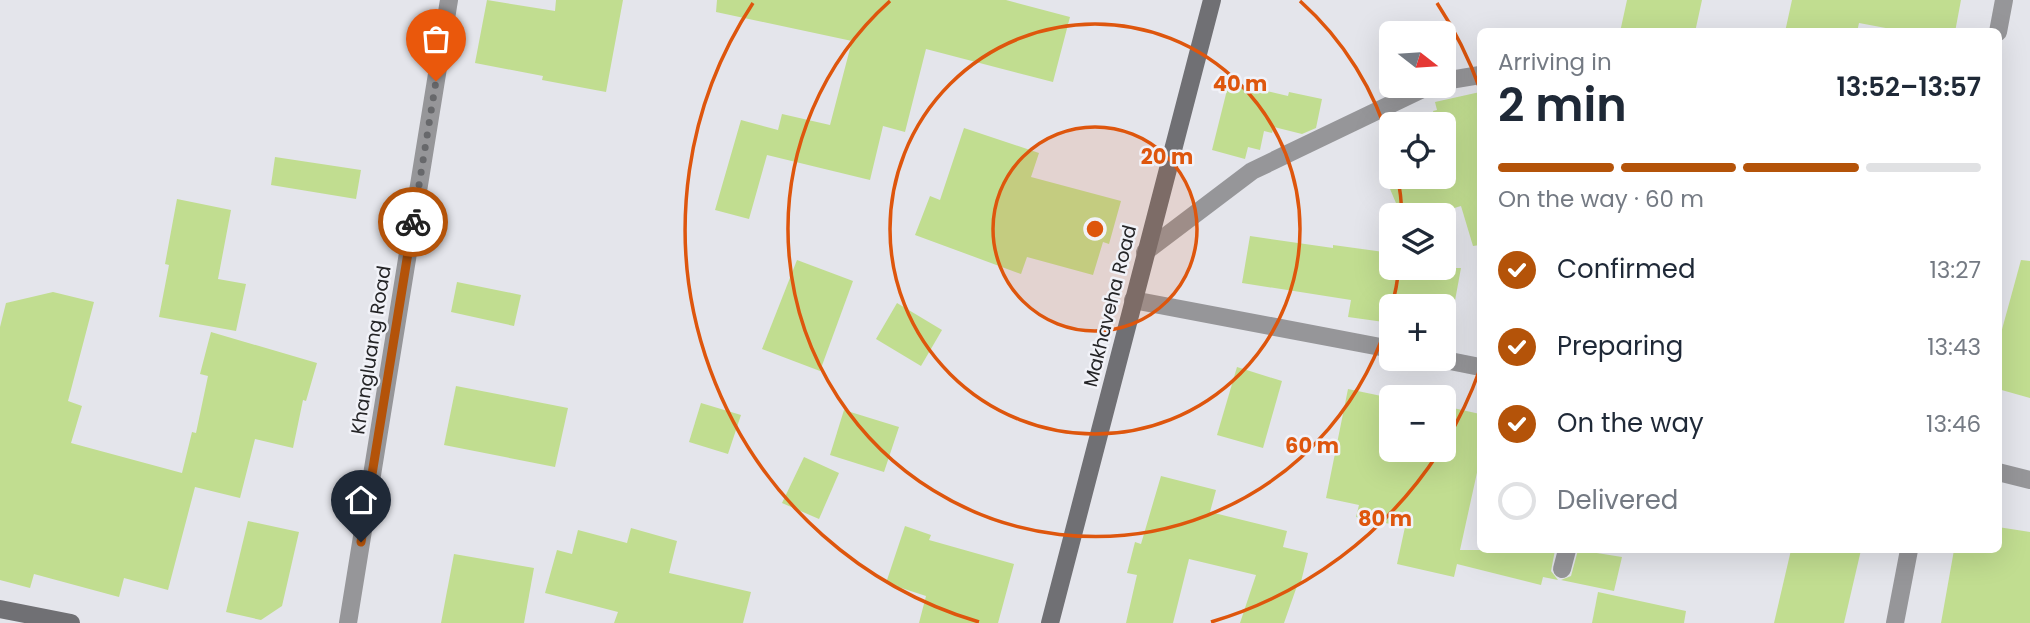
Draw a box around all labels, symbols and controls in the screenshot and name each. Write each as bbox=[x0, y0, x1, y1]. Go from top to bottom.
pin bbox=[406, 9, 466, 81]
icon: bag bbox=[417, 20, 455, 58]
north arrow bbox=[1379, 21, 1456, 98]
map controls bbox=[1379, 21, 1456, 462]
text: Arriving in bbox=[1498, 46, 1612, 78]
text: 40 m bbox=[1213, 69, 1267, 98]
text: 13:52–13:57 bbox=[1836, 69, 1981, 105]
text: 2 min bbox=[1498, 73, 1627, 137]
button: locate bbox=[1379, 112, 1456, 189]
text: 20 m bbox=[1141, 142, 1193, 171]
text: On the way · 60 m bbox=[1498, 183, 1704, 215]
courier bbox=[378, 187, 448, 257]
icon: bike bbox=[394, 203, 432, 241]
button: layers bbox=[1379, 203, 1456, 280]
centre of rings bbox=[1083, 217, 1107, 241]
street label: Makhaveha Road bbox=[1077, 222, 1143, 390]
icon: check bbox=[1498, 251, 1536, 289]
text: Confirmed bbox=[1557, 251, 1695, 287]
text: 13:27 bbox=[1929, 254, 1981, 286]
street label: Khangluang Road bbox=[344, 264, 398, 436]
button: + bbox=[1379, 294, 1456, 371]
icon: check bbox=[1498, 328, 1536, 366]
text: Preparing bbox=[1557, 328, 1683, 364]
text: 13:43 bbox=[1927, 331, 1981, 363]
button: − bbox=[1379, 385, 1456, 462]
icon: check bbox=[1498, 405, 1536, 443]
text: On the way bbox=[1557, 405, 1704, 441]
text: 13:46 bbox=[1926, 408, 1981, 440]
text: 60 m bbox=[1285, 431, 1339, 460]
pin bbox=[331, 470, 391, 542]
icon: home bbox=[342, 481, 380, 519]
text: Delivered bbox=[1557, 482, 1678, 518]
text: 80 m bbox=[1358, 504, 1412, 533]

